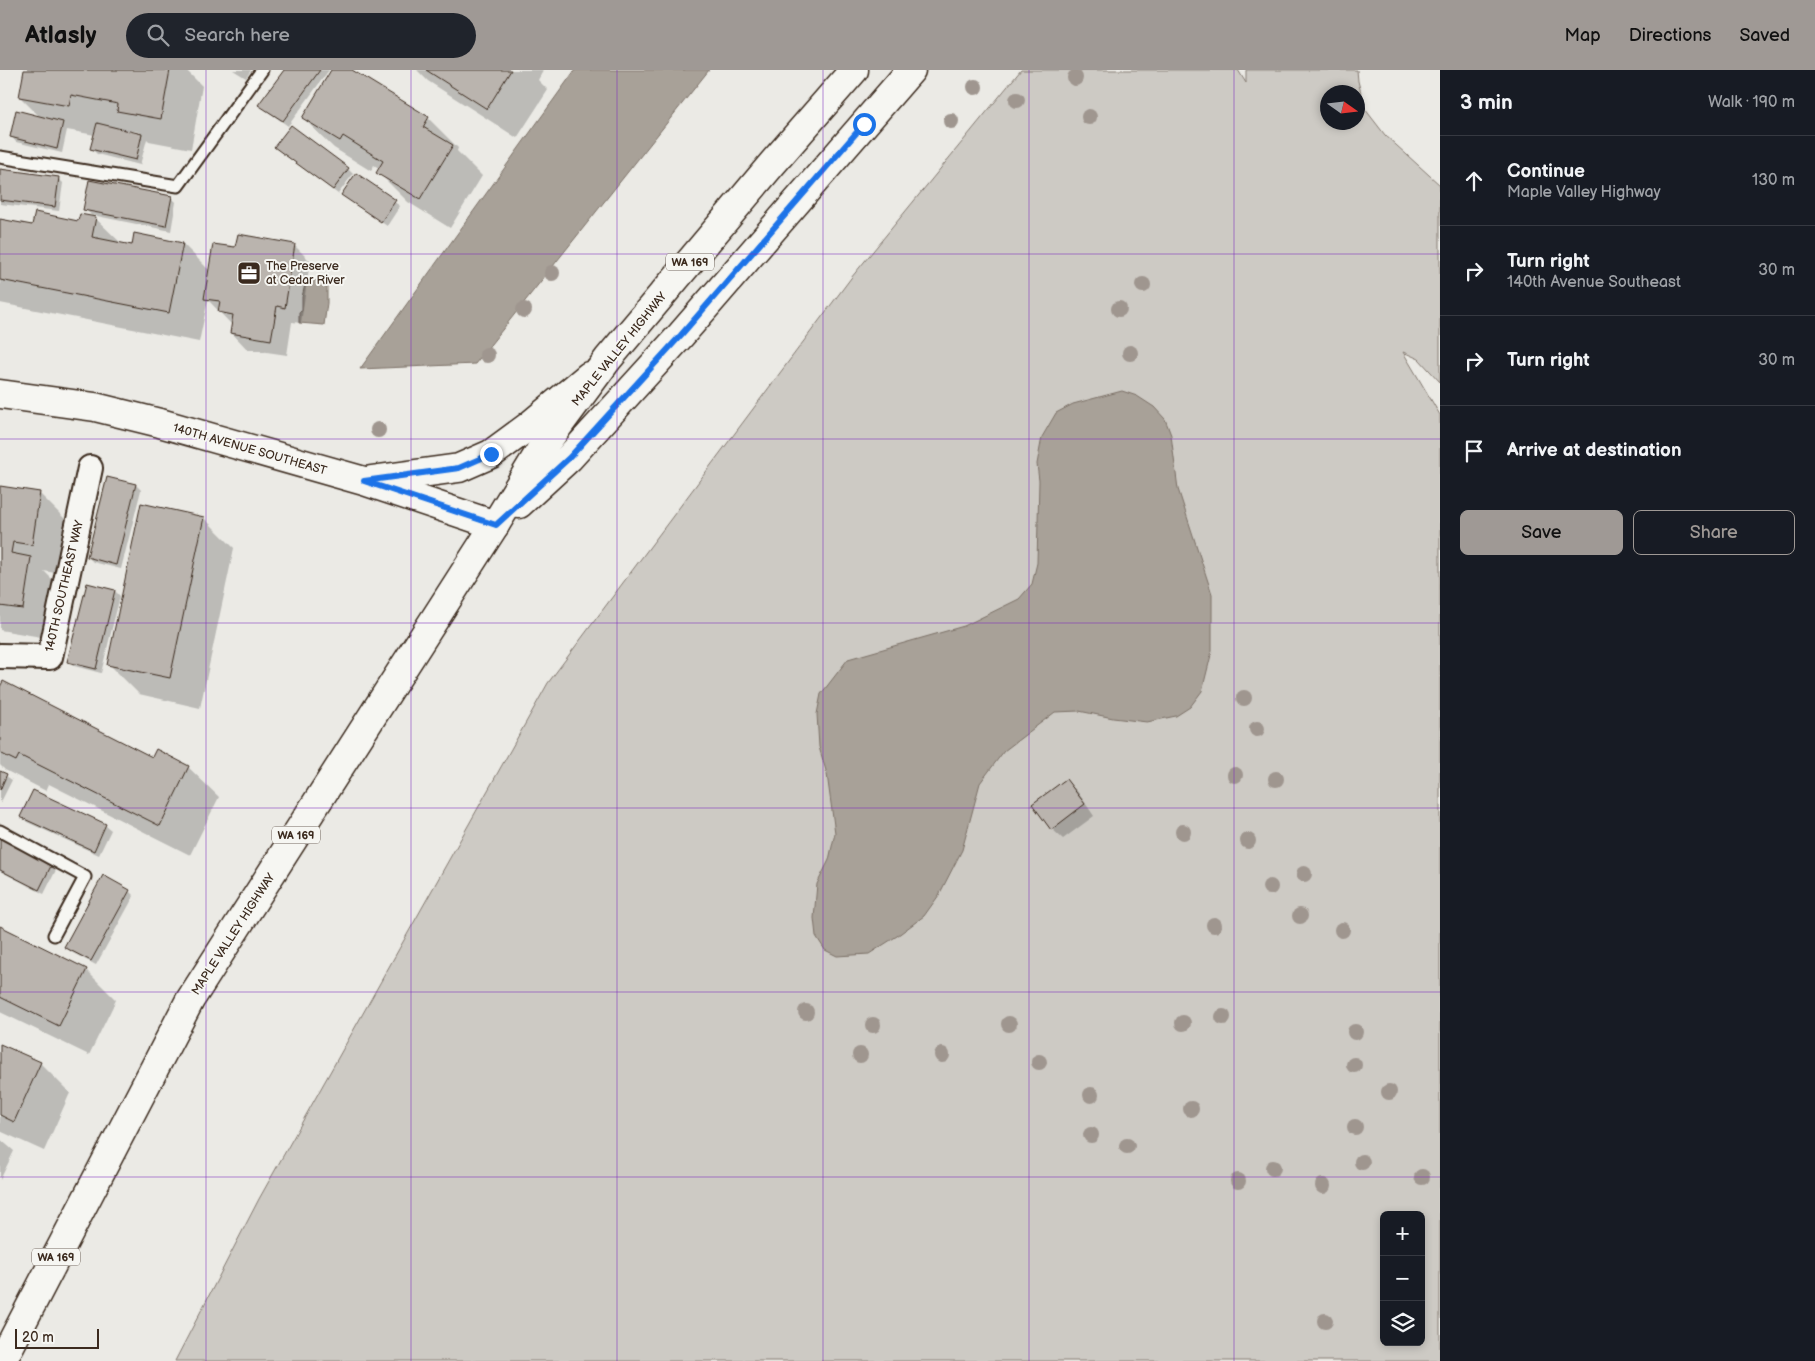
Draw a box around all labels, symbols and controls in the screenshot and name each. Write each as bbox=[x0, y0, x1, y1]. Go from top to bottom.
search box bbox=[126, 13, 476, 58]
text: Atlasly bbox=[25, 21, 96, 50]
icon: search bbox=[144, 21, 172, 49]
text: Search here bbox=[184, 24, 290, 47]
text: Map bbox=[1565, 25, 1601, 46]
text: Directions bbox=[1629, 25, 1711, 46]
text: Saved bbox=[1739, 25, 1790, 46]
north arrow bbox=[1320, 85, 1365, 130]
text: 3 min bbox=[1460, 90, 1513, 115]
text: Walk · 190 m bbox=[1708, 93, 1795, 112]
route start bbox=[853, 113, 876, 136]
text: Continue bbox=[1507, 160, 1585, 183]
icon: ahead bbox=[1460, 167, 1488, 195]
text: 130 m bbox=[1752, 171, 1795, 190]
text: Maple Valley Highway bbox=[1507, 183, 1661, 202]
text: Turn right bbox=[1507, 250, 1590, 273]
road number: WA 169 bbox=[666, 253, 714, 270]
icon: right bbox=[1460, 257, 1488, 285]
place label: The Preserve at Cedar River bbox=[266, 259, 345, 288]
office icon: The Preserve at Cedar River bbox=[236, 260, 262, 286]
text: 30 m bbox=[1758, 261, 1795, 280]
text: 140th Avenue Southeast bbox=[1507, 273, 1681, 292]
street label: MAPLE VALLEY HIGHWAY bbox=[569, 289, 671, 409]
icon: right bbox=[1460, 347, 1488, 375]
text: Turn right bbox=[1507, 349, 1590, 372]
text: 30 m bbox=[1758, 351, 1795, 370]
street label: 140TH AVENUE SOUTHEAST bbox=[171, 420, 329, 479]
icon: arrive bbox=[1460, 437, 1488, 465]
text: Arrive at destination bbox=[1507, 439, 1682, 462]
route end bbox=[480, 443, 503, 466]
button: Save bbox=[1460, 510, 1623, 555]
button: Share bbox=[1633, 510, 1795, 555]
street label: 140TH SOUTHEAST WAY bbox=[42, 518, 87, 653]
road number: WA 169 bbox=[272, 826, 320, 844]
street label: MAPLE VALLEY HIGHWAY bbox=[188, 870, 279, 998]
map controls bbox=[1380, 1211, 1425, 1346]
button: + bbox=[1380, 1211, 1425, 1256]
road number: WA 169 bbox=[32, 1248, 80, 1266]
button: − bbox=[1380, 1256, 1425, 1301]
button: layers bbox=[1380, 1301, 1425, 1346]
scale bar bbox=[15, 1326, 99, 1349]
text: 20 m bbox=[22, 1329, 54, 1346]

